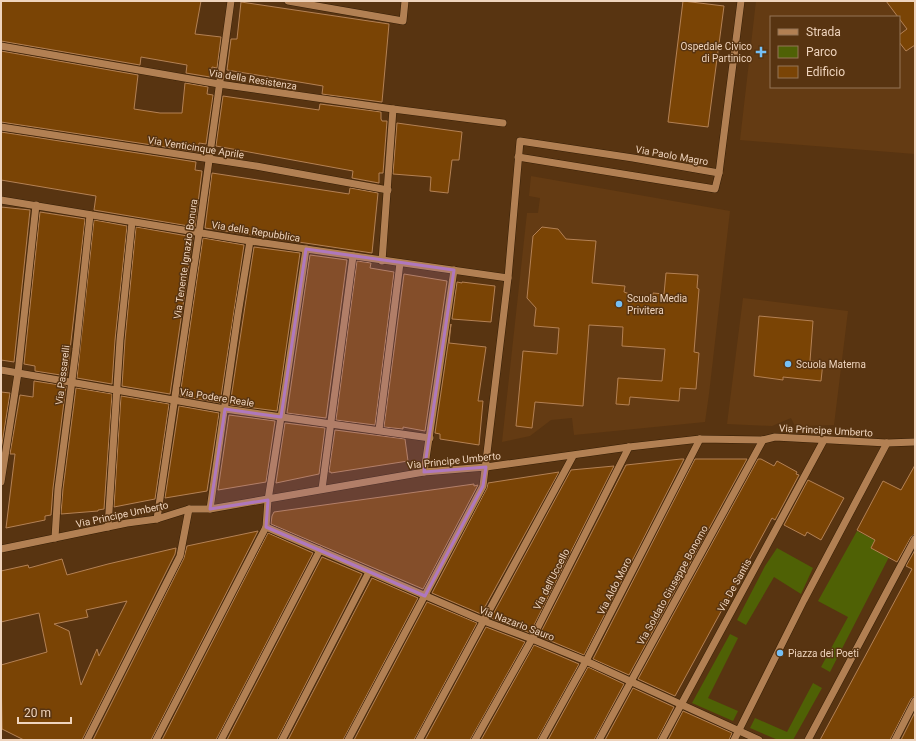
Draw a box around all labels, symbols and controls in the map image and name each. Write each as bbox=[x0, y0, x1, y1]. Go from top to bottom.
legend bbox=[770, 16, 900, 88]
text: Strada bbox=[806, 25, 841, 39]
place label: Ospedale Civico di Partinico bbox=[681, 41, 752, 64]
text: Parco bbox=[806, 45, 837, 59]
marker: Ospedale Civico di Partinico bbox=[755, 46, 767, 58]
text: Edificio bbox=[806, 65, 845, 79]
street label: Via della Resistenza bbox=[208, 67, 298, 92]
street label: Via Venticinque Aprile bbox=[147, 134, 245, 161]
street label: Via Paolo Magro bbox=[635, 144, 709, 167]
street label: Via Tenente Ignazio Bonura bbox=[172, 198, 199, 320]
street label: Via della Repubblica bbox=[211, 219, 301, 244]
place label: Scuola Media Privitera bbox=[627, 293, 687, 316]
marker: Scuola Media Privitera bbox=[614, 299, 624, 309]
street label: Via Passarelli bbox=[53, 345, 72, 406]
marker: Scuola Materna bbox=[783, 359, 793, 369]
place label: Scuola Materna bbox=[796, 359, 866, 370]
street label: Via Podere Reale bbox=[179, 386, 255, 409]
street label: Via Principe Umberto bbox=[779, 423, 874, 438]
street label: Via Principe Umberto bbox=[407, 450, 502, 471]
street label: Via Principe Umberto bbox=[75, 499, 170, 530]
street label: Via Soldato Giuseppe Bonomo bbox=[635, 523, 710, 647]
street label: Via dell'Uccello bbox=[531, 547, 572, 612]
street label: Via Aldo Moro bbox=[595, 555, 634, 617]
street label: Via De Santis bbox=[715, 557, 754, 614]
street label: Via Nazario Sauro bbox=[478, 604, 556, 643]
marker: Piazza dei Poeti bbox=[775, 648, 785, 658]
place label: Piazza dei Poeti bbox=[788, 648, 859, 659]
scale bar bbox=[18, 699, 71, 725]
text: 20 m bbox=[24, 706, 51, 720]

